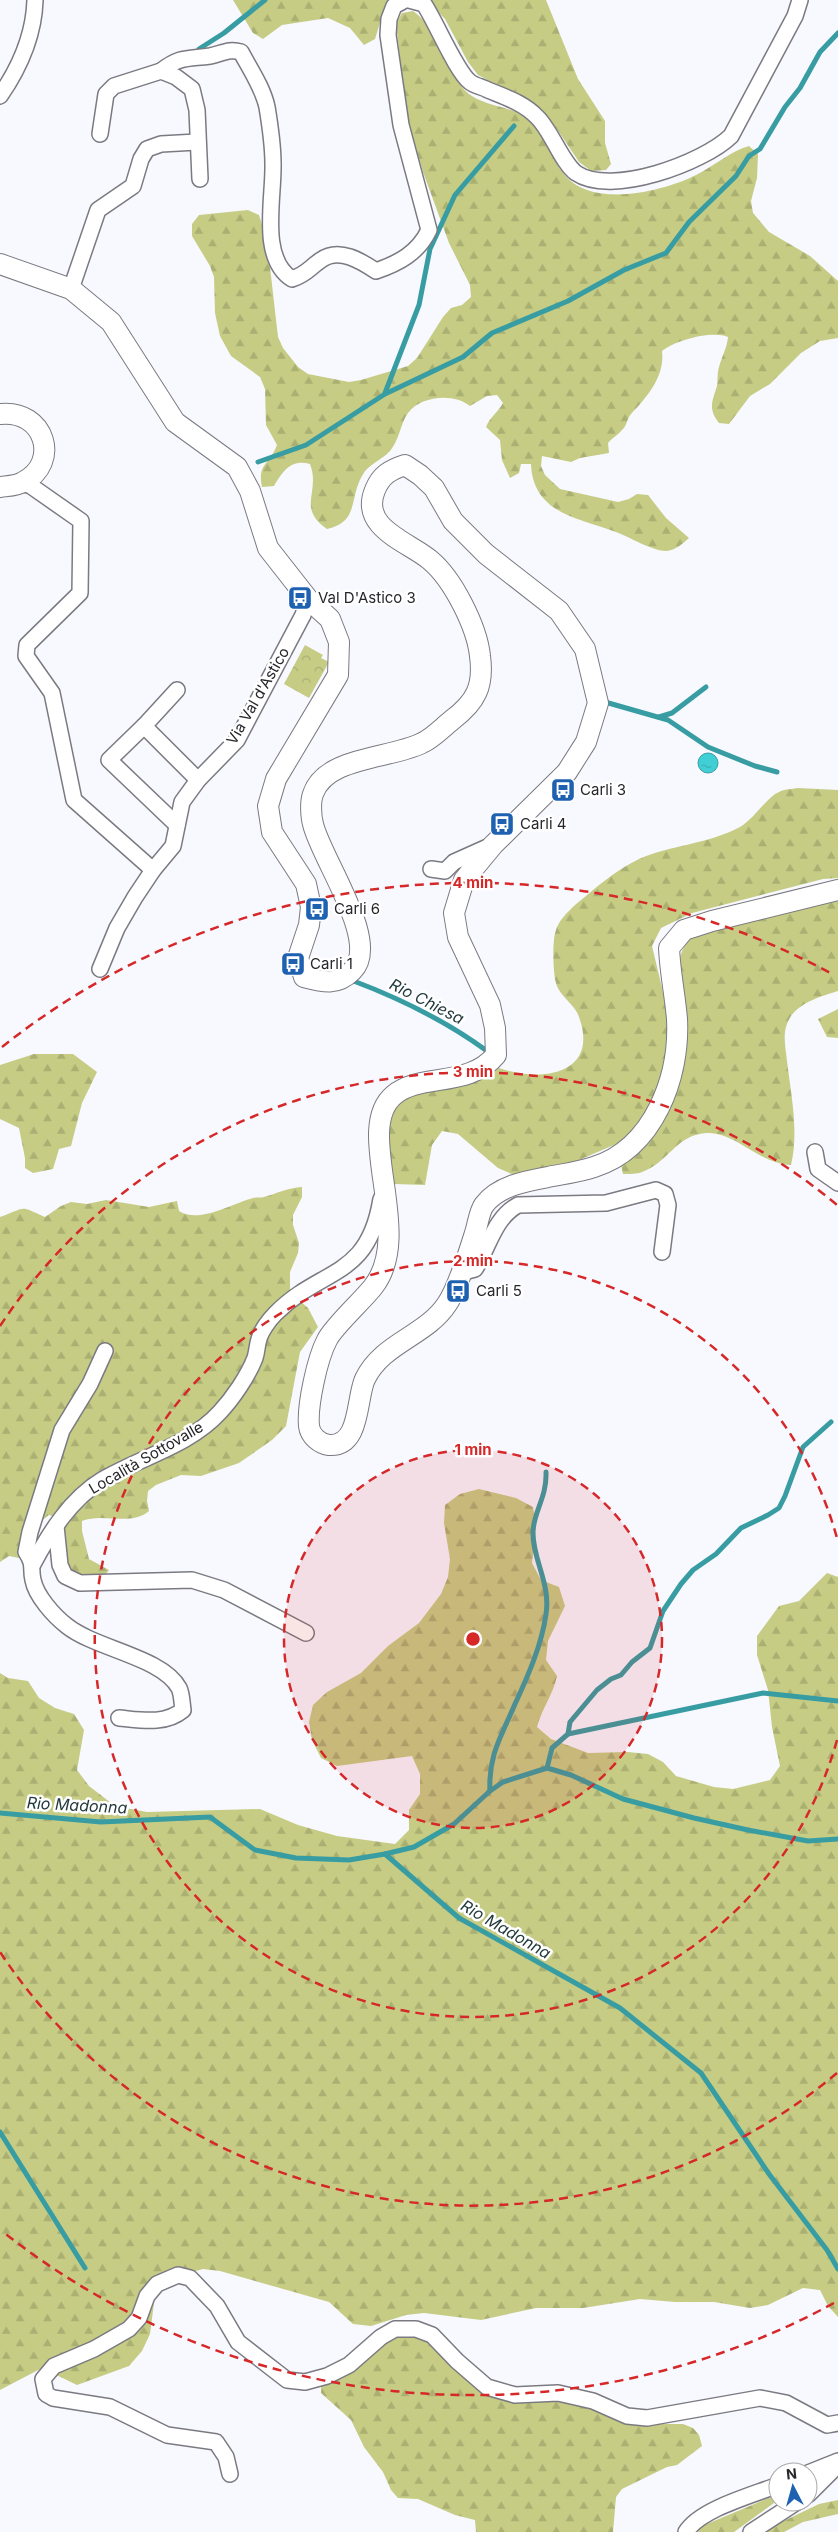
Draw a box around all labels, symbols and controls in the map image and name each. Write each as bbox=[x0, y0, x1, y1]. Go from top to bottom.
bus stop icon: Val D'Astico 3 bbox=[287, 585, 313, 611]
place label: Val D'Astico 3 bbox=[318, 588, 416, 607]
street label: Via Val d'Astico bbox=[222, 644, 293, 748]
bus stop icon: Carli 3 bbox=[550, 777, 576, 803]
place label: Carli 3 bbox=[580, 780, 626, 799]
bus stop icon: Carli 4 bbox=[489, 811, 515, 837]
place label: Carli 4 bbox=[520, 814, 566, 833]
text: 4 min bbox=[453, 873, 493, 892]
bus stop icon: Carli 6 bbox=[304, 896, 330, 922]
place label: Carli 6 bbox=[334, 899, 380, 918]
bus stop icon: Carli 1 bbox=[280, 951, 306, 977]
place label: Carli 1 bbox=[310, 954, 353, 973]
water label: Rio Chiesa bbox=[386, 974, 468, 1028]
text: 3 min bbox=[453, 1062, 493, 1081]
text: 2 min bbox=[453, 1251, 493, 1270]
bus stop icon: Carli 5 bbox=[445, 1278, 471, 1304]
place label: Carli 5 bbox=[476, 1281, 522, 1300]
street label: Località Sottovalle bbox=[85, 1417, 206, 1498]
text: 1 min bbox=[454, 1440, 492, 1459]
centre of rings bbox=[464, 1630, 482, 1648]
water label: Rio Madonna bbox=[26, 1792, 128, 1818]
water label: Rio Madonna bbox=[457, 1895, 555, 1963]
north arrow bbox=[768, 2462, 818, 2512]
text: N bbox=[785, 2465, 798, 2483]

